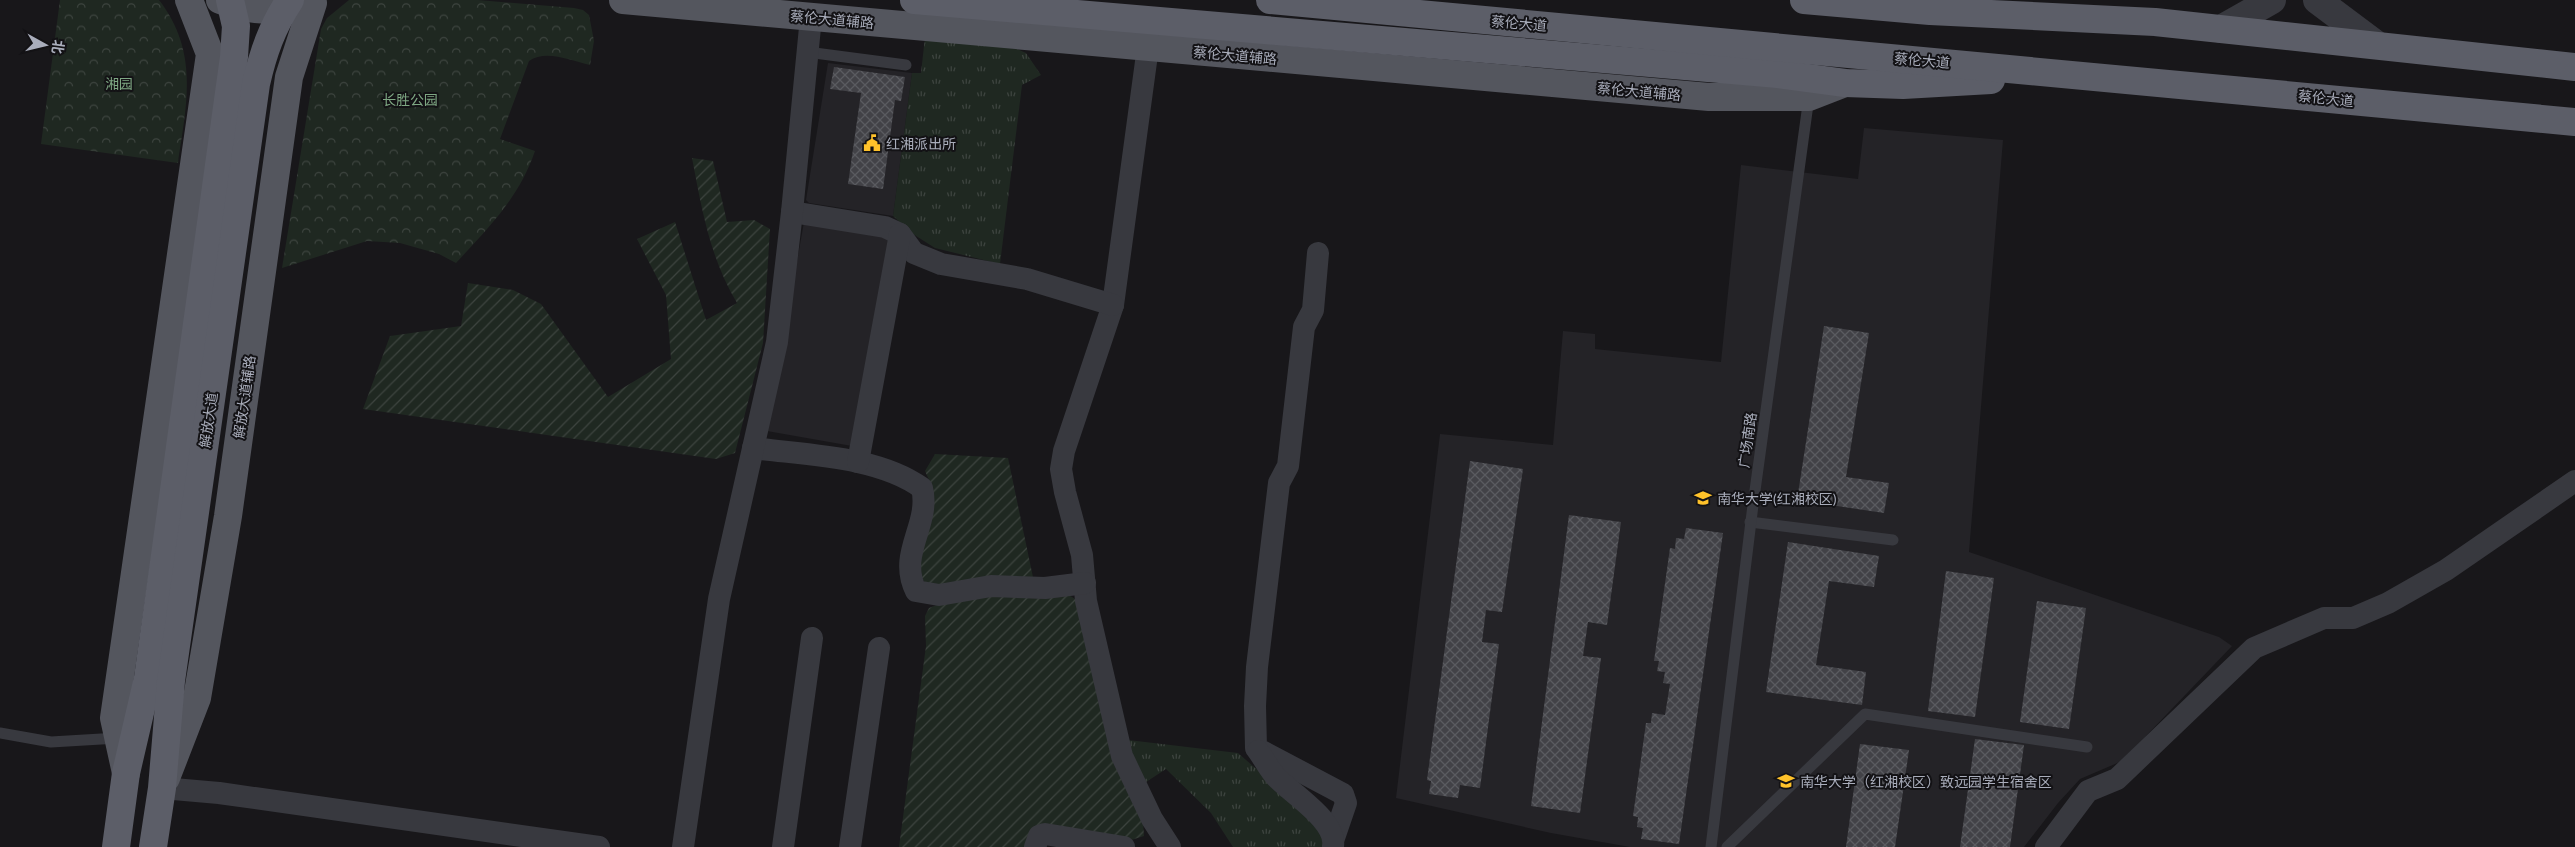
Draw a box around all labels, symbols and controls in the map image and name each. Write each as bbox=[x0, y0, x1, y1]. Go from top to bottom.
street label: 蔡伦大道辅路 bbox=[789, 7, 875, 31]
street label: 蔡伦大道 bbox=[1490, 12, 1548, 34]
north arrow bbox=[20, 20, 70, 70]
text: 北 bbox=[49, 39, 68, 55]
street label: 蔡伦大道辅路 bbox=[1192, 43, 1278, 67]
street label: 蔡伦大道 bbox=[1893, 49, 1951, 71]
park label: 湘园 bbox=[105, 75, 133, 92]
street label: 蔡伦大道辅路 bbox=[1596, 79, 1682, 103]
street label: 蔡伦大道 bbox=[2297, 87, 2355, 109]
park label: 长胜公园 bbox=[382, 91, 438, 108]
public building icon: 红湘派出所 bbox=[862, 133, 882, 153]
place label: 红湘派出所 bbox=[886, 135, 956, 152]
street label: 解放大道辅路 bbox=[230, 354, 258, 440]
street label: 解放大道 bbox=[196, 391, 220, 449]
street label: 广场南路 bbox=[1735, 411, 1759, 469]
school or university icon: 南华大学(红湘校区) bbox=[1693, 488, 1713, 508]
place label: 南华大学(红湘校区) bbox=[1717, 490, 1837, 507]
school or university icon: 南华大学（红湘校区）致远园学生宿舍区 bbox=[1776, 771, 1796, 791]
place label: 南华大学（红湘校区）致远园学生宿舍区 bbox=[1800, 773, 2052, 790]

